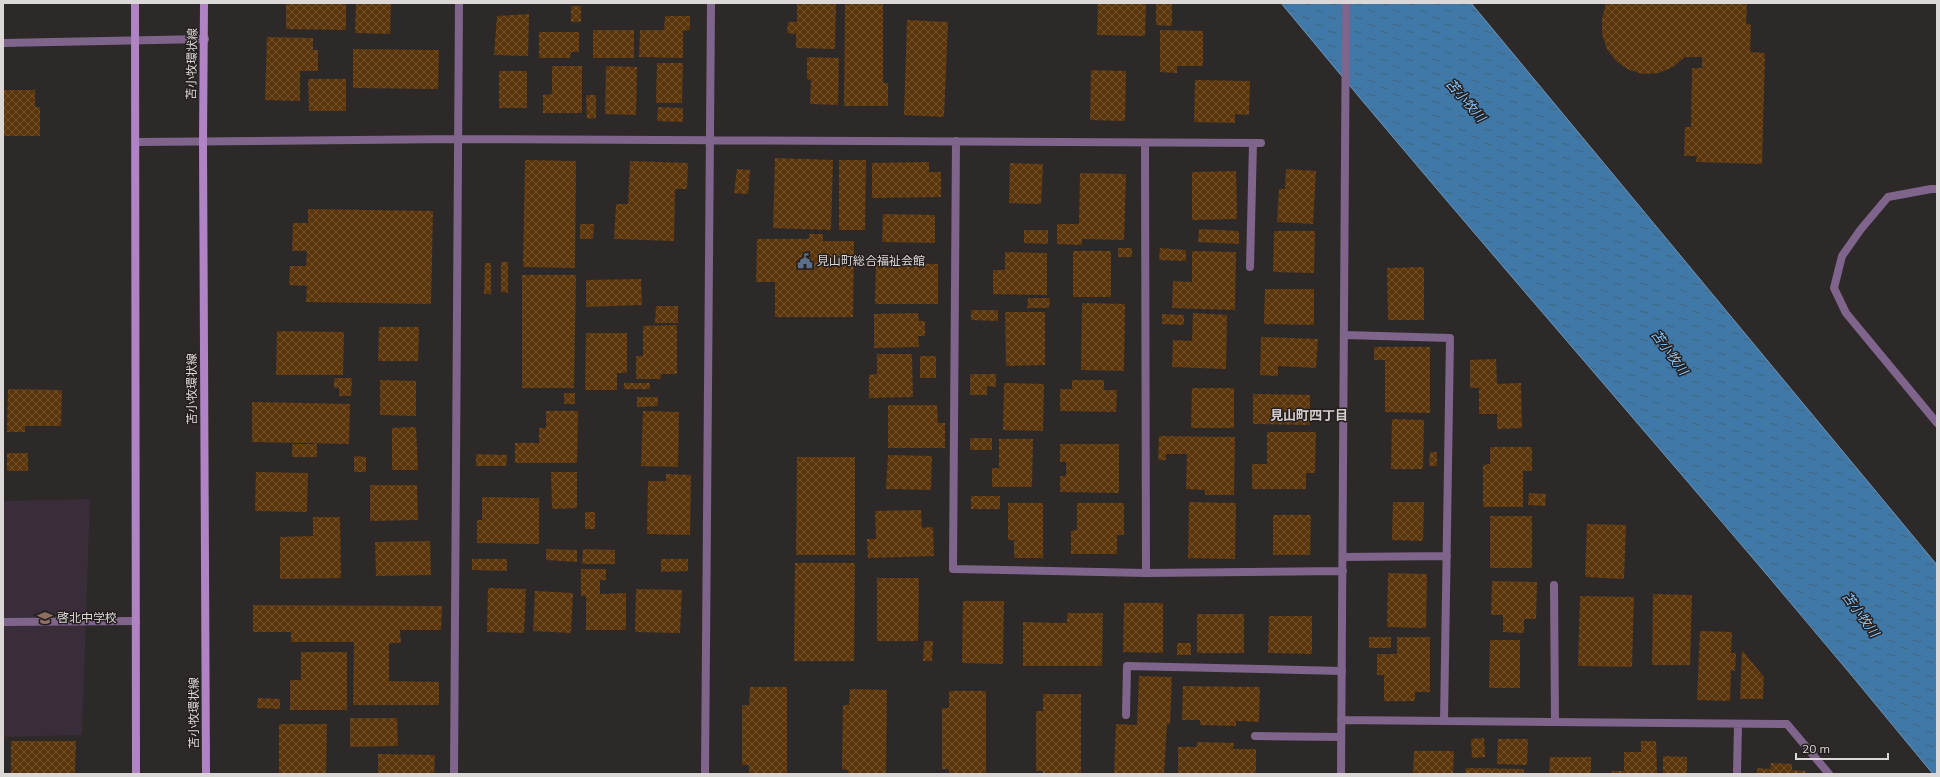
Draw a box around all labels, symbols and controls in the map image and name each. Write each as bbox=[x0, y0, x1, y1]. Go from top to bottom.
street label: 苫小牧環状線 bbox=[183, 28, 200, 100]
water label: 苫小牧川 bbox=[1443, 75, 1490, 126]
public building icon: 見山町総合福祉会館 bbox=[796, 252, 814, 270]
place label: 見山町総合福祉会館 bbox=[817, 253, 925, 268]
water label: 苫小牧川 bbox=[1648, 326, 1693, 379]
street label: 苫小牧環状線 bbox=[184, 353, 199, 425]
district label: 見山町四丁目 bbox=[1270, 407, 1348, 423]
water label: 苫小牧川 bbox=[1839, 588, 1884, 641]
school or university icon: 啓北中学校 bbox=[36, 609, 54, 627]
place label: 啓北中学校 bbox=[57, 610, 117, 625]
street label: 苫小牧環状線 bbox=[186, 677, 201, 749]
scale bar bbox=[1796, 735, 1888, 761]
text: 20 m bbox=[1802, 741, 1830, 756]

